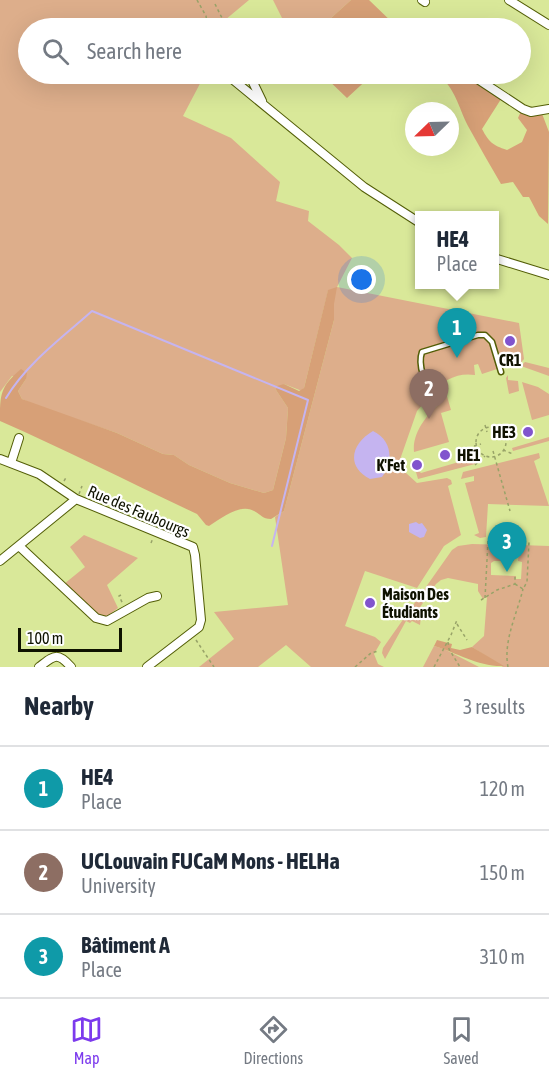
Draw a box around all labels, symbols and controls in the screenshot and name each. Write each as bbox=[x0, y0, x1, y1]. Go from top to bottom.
search box bbox=[18, 18, 531, 84]
icon: search bbox=[39, 35, 72, 68]
text: Search here bbox=[87, 38, 182, 64]
north arrow bbox=[405, 102, 459, 156]
popup bbox=[415, 211, 499, 289]
text: HE4 bbox=[437, 226, 469, 252]
text: Place bbox=[437, 252, 477, 275]
your location bbox=[347, 265, 376, 294]
pin: 1 bbox=[438, 308, 476, 358]
marker: CR1 bbox=[503, 334, 517, 348]
place label: CR1 bbox=[499, 351, 522, 369]
pin: 2 bbox=[410, 370, 448, 419]
place label: HE3 bbox=[492, 423, 516, 441]
marker: HE3 bbox=[521, 425, 535, 439]
place label: HE1 bbox=[457, 446, 481, 464]
marker: HE1 bbox=[438, 448, 452, 462]
place label: K'Fet bbox=[377, 456, 405, 474]
marker: K'Fet bbox=[410, 458, 424, 472]
street label: Rue des Faubourgs bbox=[85, 481, 193, 542]
pin: 3 bbox=[488, 522, 526, 572]
place label: Maison Des Étudiants bbox=[382, 585, 449, 621]
marker: Maison Des Étudiants bbox=[363, 596, 377, 610]
scale bar bbox=[18, 625, 122, 652]
text: 100 m bbox=[27, 629, 63, 647]
text: Nearby bbox=[24, 691, 94, 721]
text: 3 results bbox=[463, 695, 525, 718]
text: HE4 bbox=[81, 764, 114, 790]
text: 1 bbox=[39, 777, 48, 800]
text: 120 m bbox=[480, 777, 525, 800]
text: Place bbox=[81, 790, 122, 813]
text: UCLouvain FUCaM Mons - HELHa bbox=[81, 848, 340, 874]
text: 2 bbox=[39, 861, 48, 884]
text: 150 m bbox=[480, 861, 525, 884]
text: University bbox=[81, 874, 156, 897]
text: Bâtiment A bbox=[81, 932, 170, 958]
text: 3 bbox=[39, 945, 48, 968]
text: 310 m bbox=[480, 945, 525, 968]
text: Place bbox=[81, 958, 122, 981]
tab: Map bbox=[70, 1013, 103, 1067]
tab: Directions bbox=[243, 1013, 303, 1067]
tab: Saved bbox=[443, 1013, 479, 1067]

